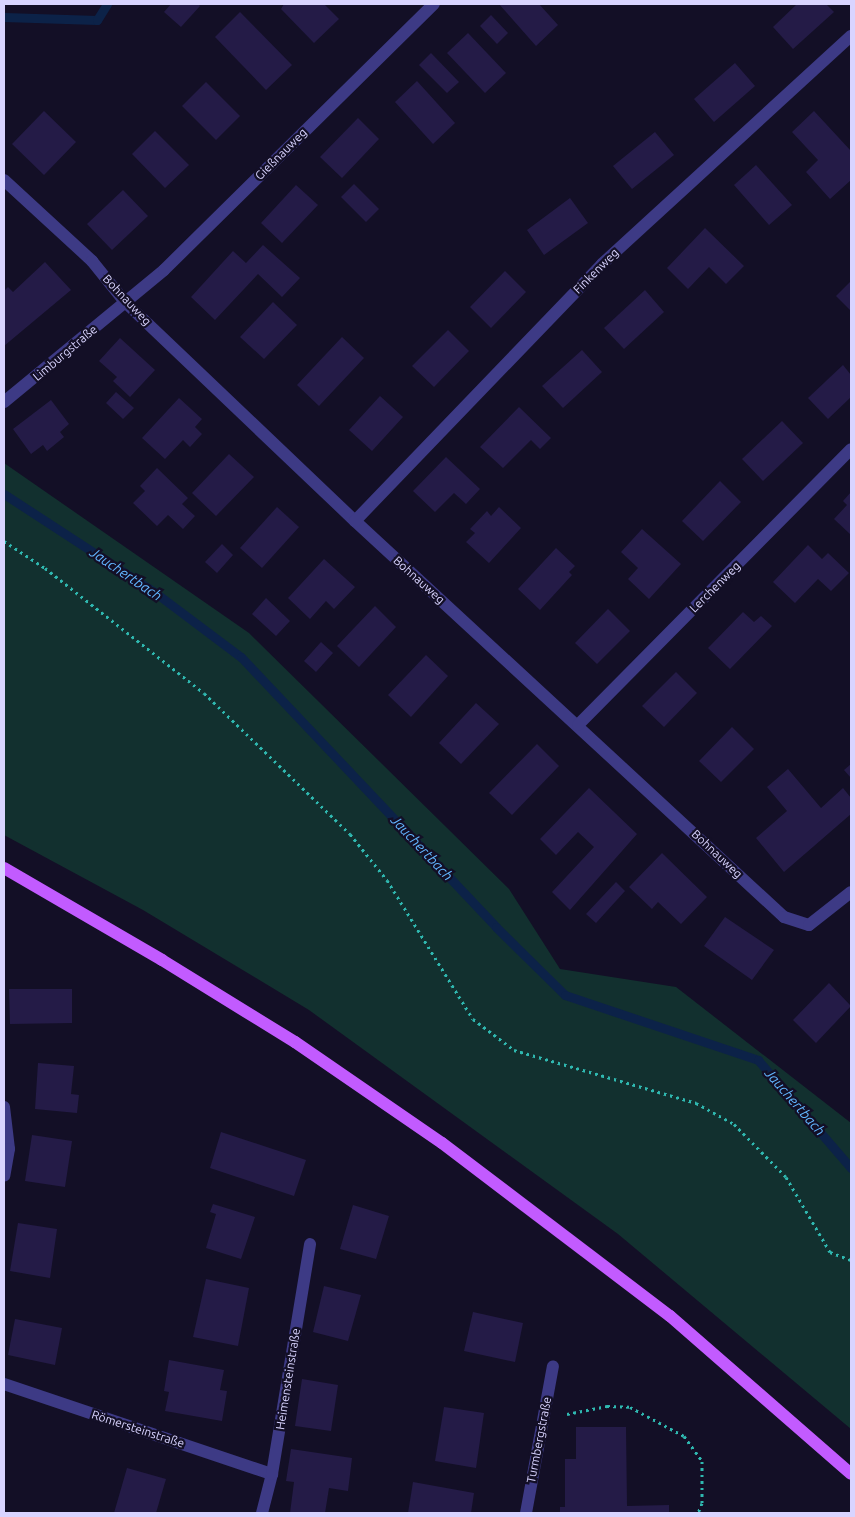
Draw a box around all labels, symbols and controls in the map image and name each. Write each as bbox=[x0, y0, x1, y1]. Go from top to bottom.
street label: Gießnauweg bbox=[252, 125, 310, 183]
street label: Finkenweg bbox=[570, 245, 622, 297]
street label: Bohnauweg bbox=[100, 272, 154, 328]
street label: Limburgstraße bbox=[30, 322, 100, 384]
water label: Jauchertbach bbox=[87, 544, 165, 604]
street label: Bohnauweg bbox=[390, 553, 448, 607]
street label: Lerchenweg bbox=[687, 559, 743, 615]
water label: Jauchertbach bbox=[387, 812, 457, 884]
street label: Bohnauweg bbox=[689, 827, 745, 881]
water label: Jauchertbach bbox=[761, 1065, 829, 1139]
street label: Heimensteinstraße bbox=[273, 1327, 303, 1431]
street label: Turmbergstraße bbox=[524, 1396, 554, 1484]
street label: Römersteinstraße bbox=[90, 1407, 186, 1451]

